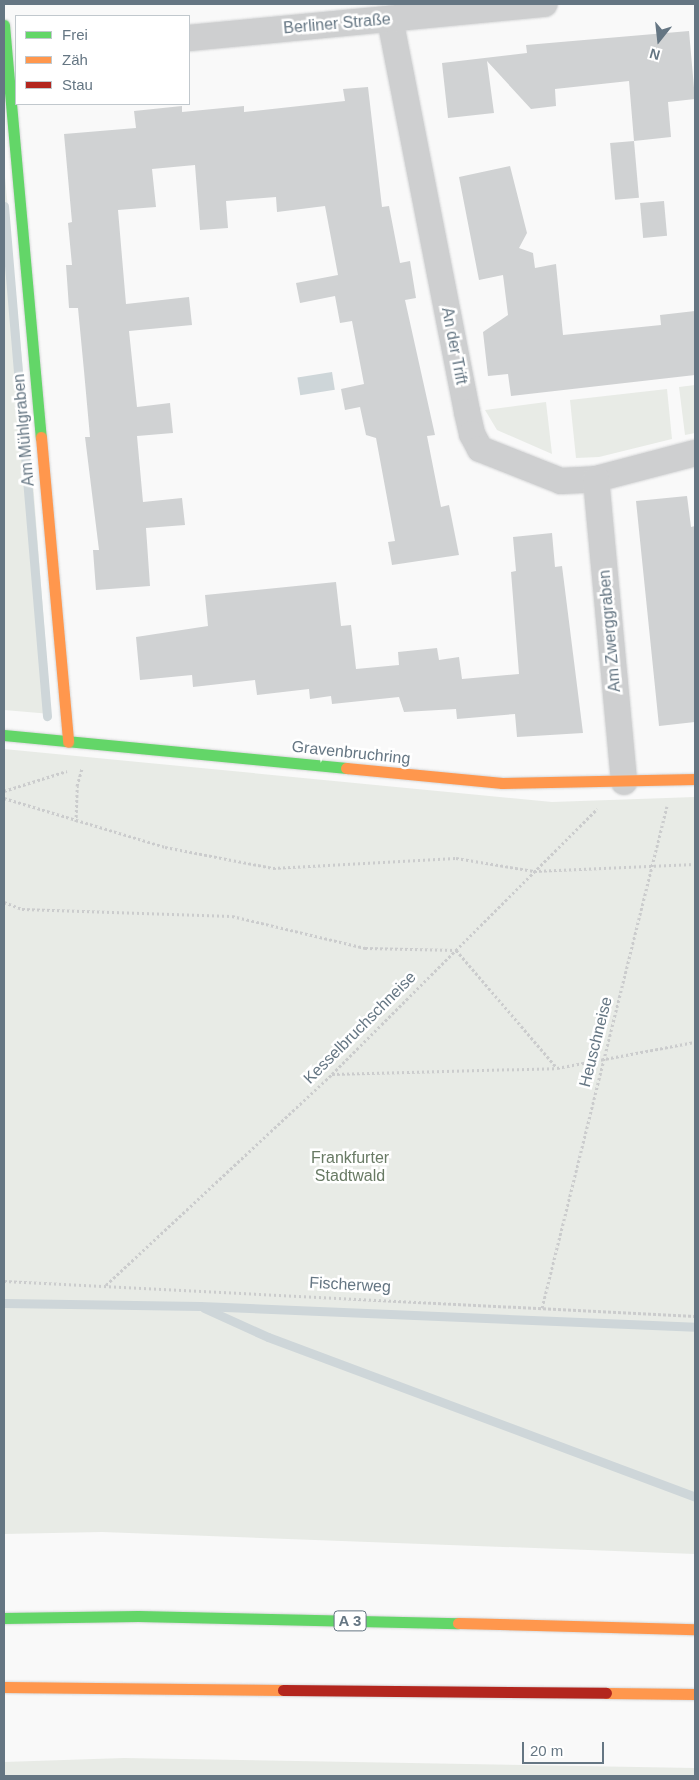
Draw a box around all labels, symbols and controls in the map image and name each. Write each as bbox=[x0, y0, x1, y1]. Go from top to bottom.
street label: Berliner Straße bbox=[283, 10, 391, 38]
legend bbox=[15, 15, 190, 105]
north arrow bbox=[634, 15, 684, 65]
text: Frei bbox=[62, 26, 88, 43]
text: N bbox=[648, 45, 662, 64]
text: Zäh bbox=[62, 51, 88, 68]
text: Stau bbox=[62, 76, 93, 93]
street label: An der Trift bbox=[437, 306, 471, 386]
street label: Am Mühlgraben bbox=[10, 373, 38, 487]
street label: Am Zwerggraben bbox=[595, 569, 625, 693]
street label: Gravenbruchring bbox=[291, 737, 411, 769]
street label: Kesselbruchschneise bbox=[300, 968, 420, 1088]
street label: Heuschneise bbox=[575, 995, 617, 1089]
park label: Frankfurter Stadtwald bbox=[311, 1148, 389, 1186]
street label: Fischerweg bbox=[309, 1273, 391, 1297]
road number: A 3 bbox=[332, 1608, 368, 1634]
scale bar bbox=[524, 1732, 606, 1764]
text: 20 m bbox=[530, 1742, 563, 1759]

